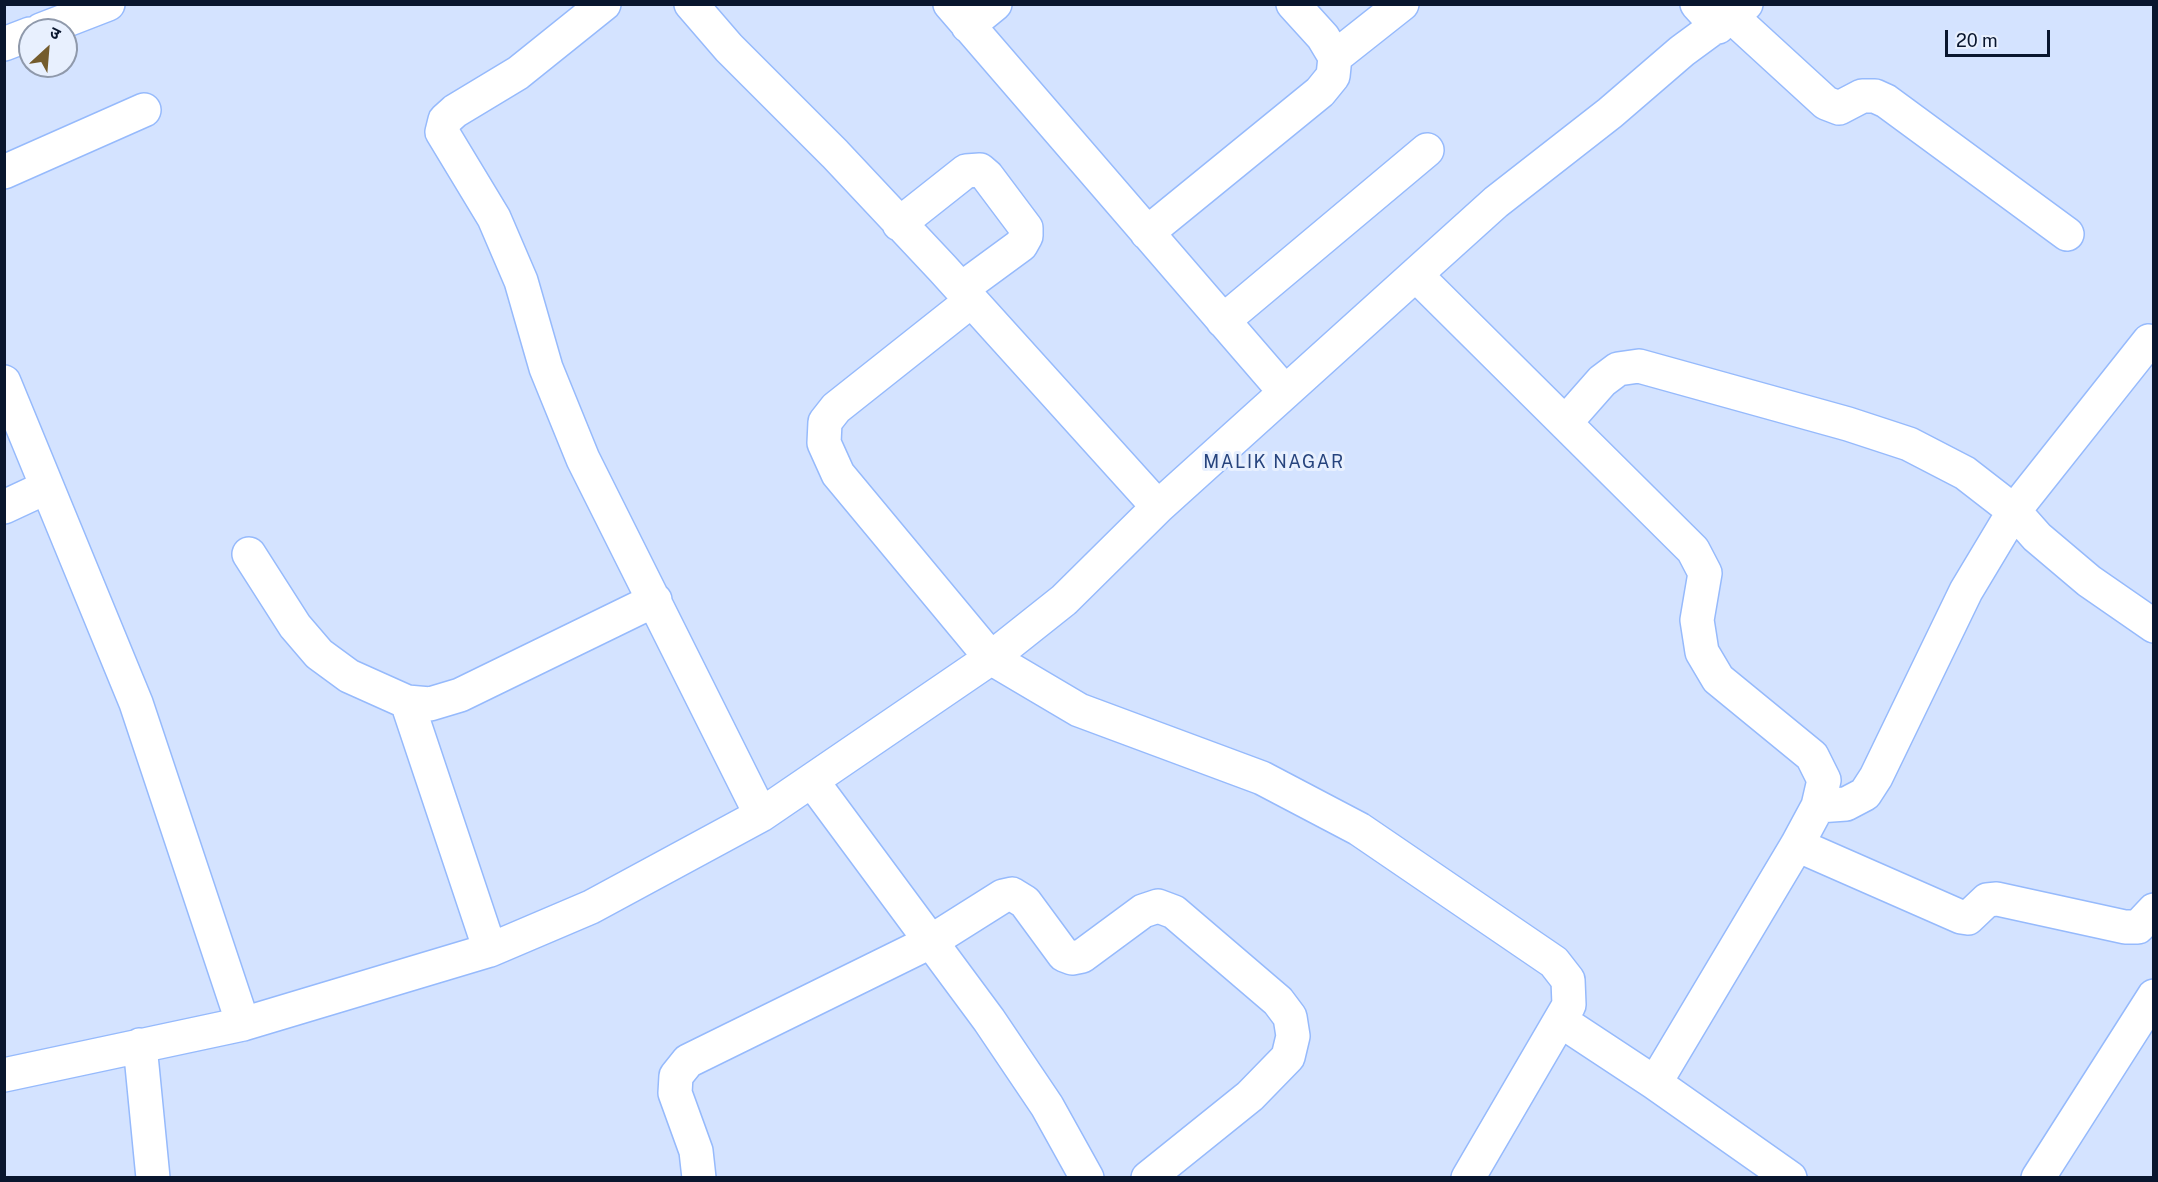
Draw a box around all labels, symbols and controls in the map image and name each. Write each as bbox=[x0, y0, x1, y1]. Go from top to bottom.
north arrow bbox=[18, 18, 78, 78]
scale bar bbox=[1948, 18, 2053, 56]
text: उ bbox=[47, 23, 64, 44]
text: 20 m bbox=[1956, 30, 1998, 51]
district label: MALIK NAGAR bbox=[1203, 451, 1345, 473]

